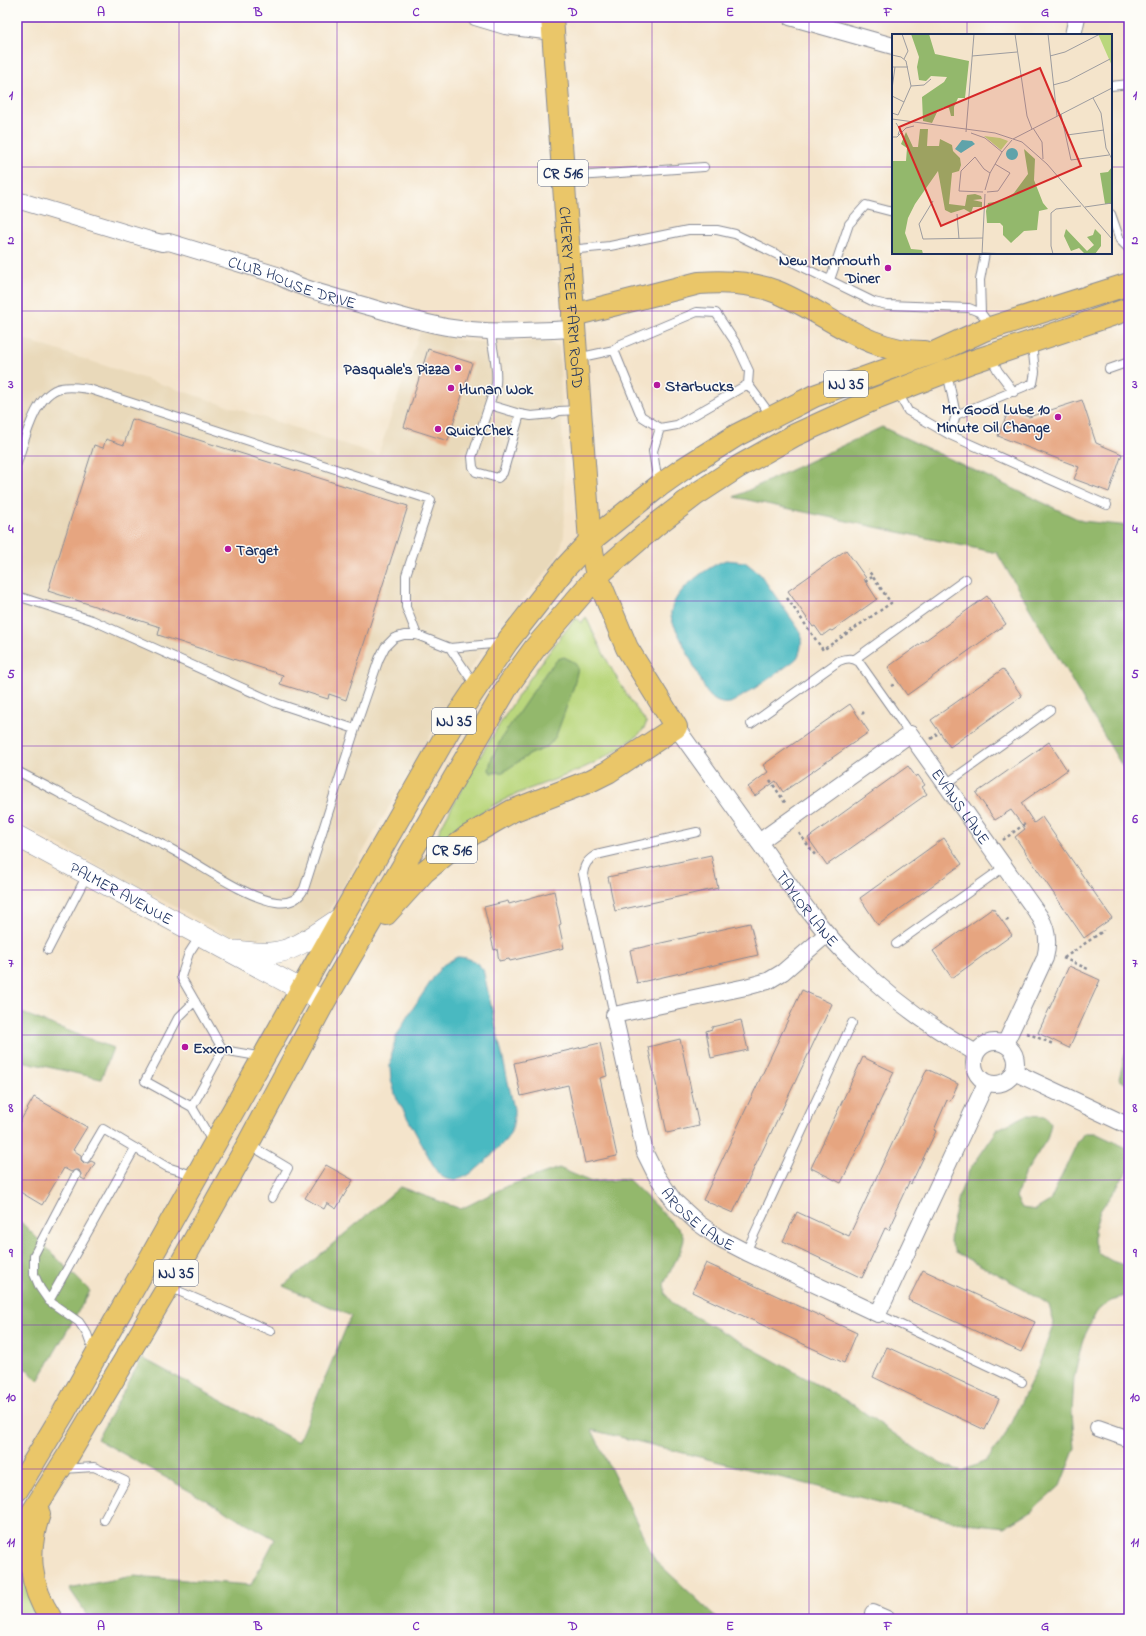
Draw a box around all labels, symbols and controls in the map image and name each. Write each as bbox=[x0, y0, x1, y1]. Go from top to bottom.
text: A bbox=[97, 3, 105, 22]
text: B bbox=[253, 3, 263, 22]
text: C bbox=[412, 3, 420, 22]
text: D bbox=[567, 3, 578, 22]
text: E bbox=[726, 3, 734, 22]
text: F bbox=[883, 3, 893, 22]
text: G bbox=[1041, 3, 1049, 22]
inset map bbox=[892, 34, 1112, 254]
text: 1 bbox=[9, 86, 14, 105]
text: 1 bbox=[1133, 86, 1138, 105]
road number: CR 516 bbox=[538, 160, 588, 186]
street label: CHERRY TREE FARM ROAD bbox=[552, 206, 588, 389]
text: 2 bbox=[7, 231, 15, 250]
text: 2 bbox=[1131, 231, 1139, 250]
place label: New Monmouth Diner bbox=[779, 249, 881, 291]
street label: CLUB HOUSE DRIVE bbox=[225, 251, 359, 316]
marker: New Monmouth Diner bbox=[883, 263, 893, 273]
place label: Pasquale's Pizza bbox=[344, 358, 450, 382]
marker: Pasquale's Pizza bbox=[453, 363, 463, 373]
road number: NJ 35 bbox=[824, 371, 868, 397]
text: 3 bbox=[7, 375, 14, 394]
place label: Starbucks bbox=[665, 375, 734, 399]
text: 3 bbox=[1131, 375, 1138, 394]
place label: Hunan Wok bbox=[459, 378, 534, 402]
marker: Starbucks bbox=[652, 380, 662, 390]
marker: Hunan Wok bbox=[446, 383, 456, 393]
place label: Mr. Good Lube 10 Minute Oil Change bbox=[937, 398, 1051, 441]
marker: Mr. Good Lube 10 Minute Oil Change bbox=[1053, 412, 1063, 422]
place label: QuickChek bbox=[446, 419, 514, 443]
marker: QuickChek bbox=[433, 424, 443, 434]
text: 4 bbox=[7, 520, 14, 539]
text: 4 bbox=[1131, 520, 1138, 539]
place label: Target bbox=[236, 539, 279, 564]
marker: Target bbox=[223, 544, 233, 554]
text: 5 bbox=[7, 665, 15, 684]
text: 5 bbox=[1131, 665, 1139, 684]
road number: NJ 35 bbox=[432, 708, 476, 734]
street label: EVANS LANE bbox=[924, 764, 995, 850]
text: 6 bbox=[7, 810, 14, 829]
text: 6 bbox=[1131, 810, 1138, 829]
road number: CR 516 bbox=[427, 837, 477, 863]
street label: PALMER AVENUE bbox=[65, 857, 177, 932]
street label: TAYLOR LANE bbox=[769, 866, 843, 953]
text: 7 bbox=[8, 954, 14, 973]
text: 7 bbox=[1132, 954, 1138, 973]
place label: Exxon bbox=[193, 1037, 233, 1061]
marker: Exxon bbox=[180, 1042, 190, 1052]
text: 8 bbox=[8, 1099, 14, 1118]
text: 8 bbox=[1132, 1099, 1138, 1118]
street label: AROSE LANE bbox=[654, 1183, 738, 1258]
text: 9 bbox=[8, 1244, 14, 1263]
text: 9 bbox=[1132, 1244, 1138, 1263]
road number: NJ 35 bbox=[154, 1260, 198, 1286]
text: 10 bbox=[6, 1388, 16, 1407]
text: 10 bbox=[1130, 1388, 1140, 1407]
text: 11 bbox=[7, 1533, 16, 1552]
text: 11 bbox=[1131, 1533, 1140, 1552]
text: A bbox=[97, 1617, 105, 1636]
text: B bbox=[253, 1617, 263, 1636]
text: C bbox=[412, 1617, 420, 1636]
text: D bbox=[567, 1617, 578, 1636]
text: E bbox=[726, 1617, 734, 1636]
text: F bbox=[883, 1617, 893, 1636]
text: G bbox=[1041, 1617, 1049, 1636]

